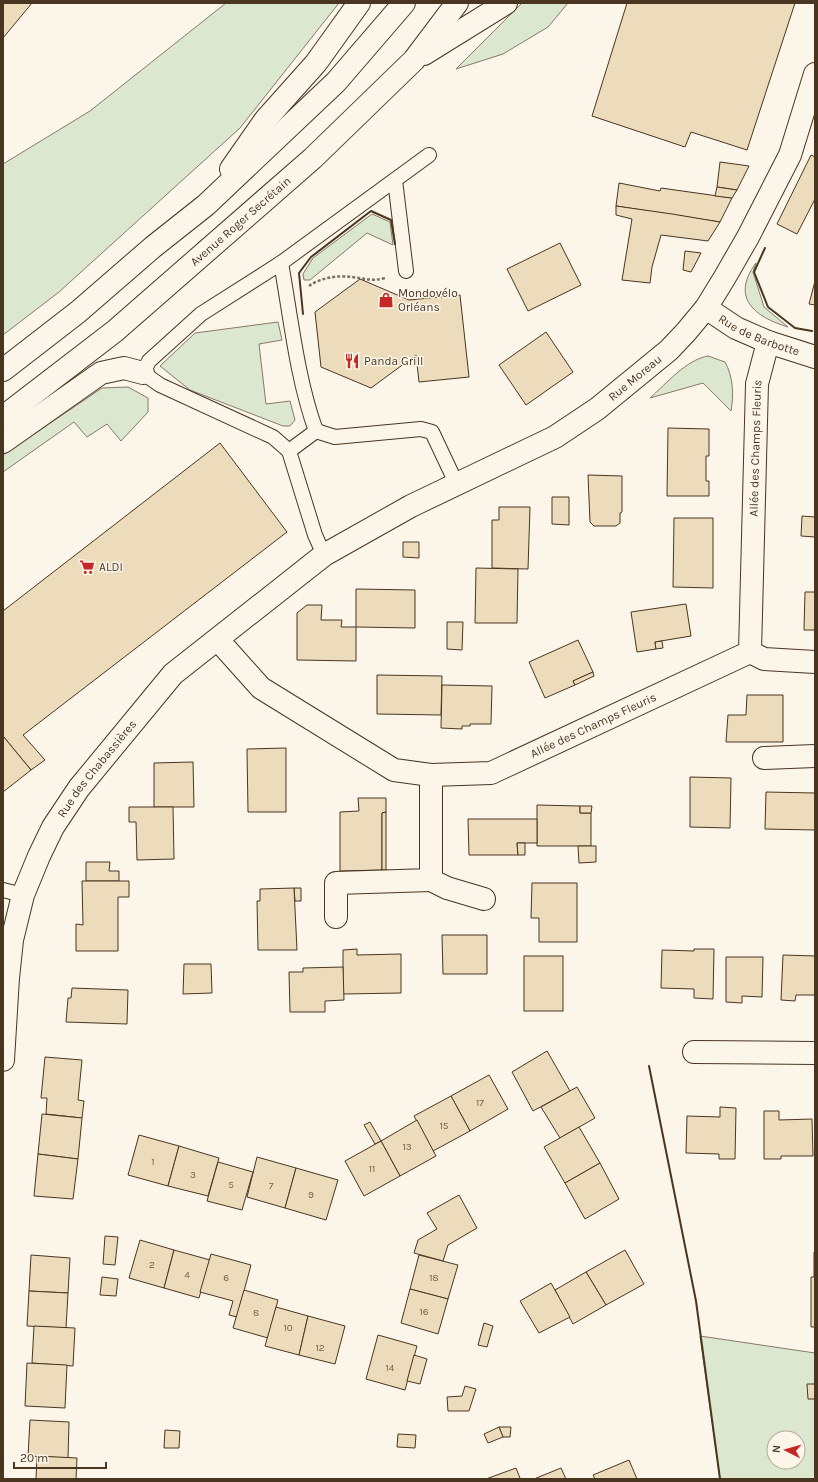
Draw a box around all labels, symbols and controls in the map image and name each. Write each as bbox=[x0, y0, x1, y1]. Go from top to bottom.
street label: Avenue Roger Secrétain bbox=[188, 174, 294, 269]
place label: Mondovélo Orléans bbox=[398, 286, 458, 314]
shop icon: Mondovélo Orléans bbox=[377, 291, 395, 309]
street label: Rue de Barbotte bbox=[716, 311, 801, 359]
restaurant icon: Panda Grill bbox=[343, 352, 361, 370]
street label: Rue Moreau bbox=[605, 352, 664, 404]
place label: Panda Grill bbox=[364, 354, 423, 368]
street label: Allée des Champs Fleuris bbox=[747, 378, 765, 517]
supermarket icon: ALDI bbox=[78, 558, 96, 576]
place label: ALDI bbox=[99, 560, 123, 574]
street label: Allée des Champs Fleuris bbox=[528, 690, 658, 761]
street label: Rue des Chabassières bbox=[54, 717, 139, 820]
house number: 17 bbox=[476, 1097, 484, 1109]
house number: 15 bbox=[440, 1120, 449, 1132]
house number: 13 bbox=[402, 1141, 412, 1153]
house number: 1 bbox=[151, 1156, 155, 1168]
house number: 11 bbox=[369, 1163, 375, 1175]
house number: 3 bbox=[190, 1169, 196, 1181]
house number: 5 bbox=[228, 1179, 234, 1191]
house number: 7 bbox=[269, 1180, 274, 1192]
house number: 9 bbox=[308, 1189, 314, 1201]
house number: 2 bbox=[149, 1259, 155, 1271]
house number: 4 bbox=[184, 1269, 190, 1281]
house number: 6 bbox=[223, 1272, 229, 1284]
house number: 18 bbox=[429, 1272, 439, 1284]
house number: 16 bbox=[419, 1306, 429, 1318]
house number: 8 bbox=[253, 1307, 259, 1319]
house number: 10 bbox=[283, 1322, 293, 1334]
house number: 12 bbox=[315, 1342, 325, 1354]
house number: 14 bbox=[386, 1362, 395, 1374]
north arrow bbox=[766, 1430, 806, 1470]
scale bar bbox=[14, 1444, 106, 1470]
text: N bbox=[770, 1444, 783, 1454]
text: 20 m bbox=[20, 1451, 48, 1465]

